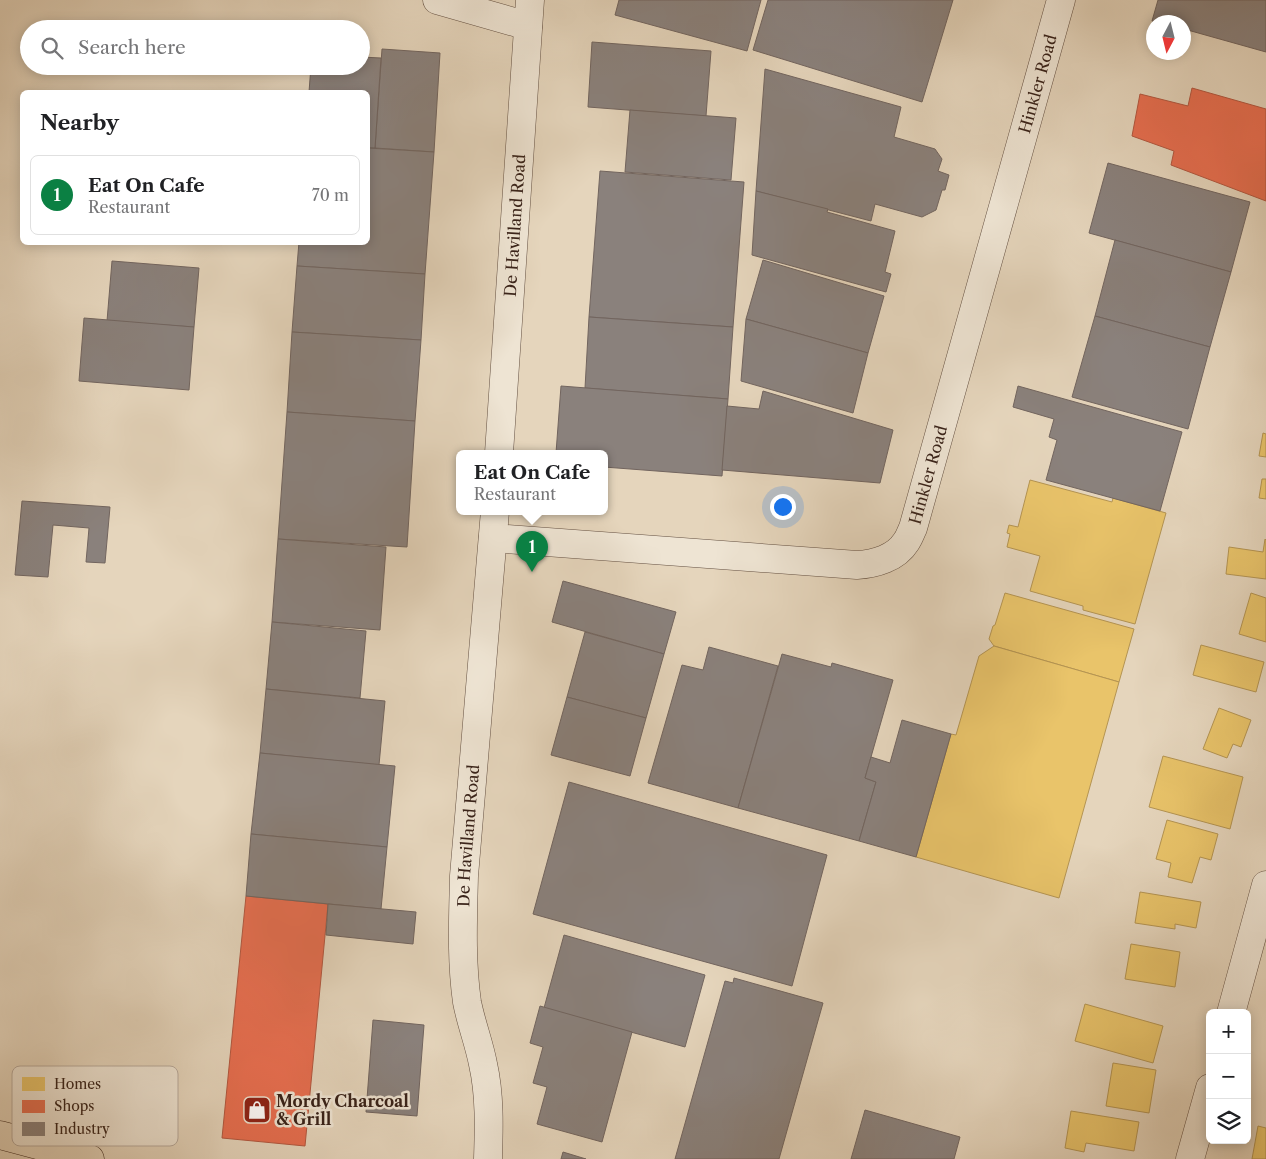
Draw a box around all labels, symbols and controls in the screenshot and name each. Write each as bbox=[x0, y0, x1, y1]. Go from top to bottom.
north arrow bbox=[1146, 15, 1191, 60]
search box bbox=[20, 20, 370, 75]
street label: Hinkler Road bbox=[1014, 32, 1061, 136]
icon: search bbox=[38, 34, 66, 62]
text: Search here bbox=[78, 36, 186, 59]
text: Nearby bbox=[40, 110, 119, 135]
street label: De Havilland Road bbox=[500, 153, 529, 298]
text: Eat On Cafe bbox=[88, 174, 205, 197]
text: 1 bbox=[53, 185, 61, 205]
text: 70 m bbox=[312, 185, 349, 205]
text: Restaurant bbox=[88, 197, 170, 217]
street label: Hinkler Road bbox=[905, 423, 951, 527]
popup bbox=[456, 450, 608, 515]
text: Eat On Cafe bbox=[474, 461, 590, 484]
text: Restaurant bbox=[474, 484, 556, 504]
your location bbox=[770, 494, 796, 520]
pin: 1 bbox=[516, 531, 548, 572]
street label: De Havilland Road bbox=[453, 763, 483, 907]
map controls bbox=[1206, 1009, 1251, 1144]
button: + bbox=[1206, 1009, 1251, 1054]
button: − bbox=[1206, 1054, 1251, 1099]
legend bbox=[12, 1066, 178, 1146]
text: Homes bbox=[54, 1075, 101, 1093]
place label: Mordy Charcoal & Grill bbox=[276, 1091, 409, 1129]
shop icon: Mordy Charcoal & Grill bbox=[242, 1095, 272, 1125]
text: Shops bbox=[54, 1097, 94, 1115]
button: layers bbox=[1206, 1099, 1251, 1144]
text: Industry bbox=[54, 1120, 110, 1138]

